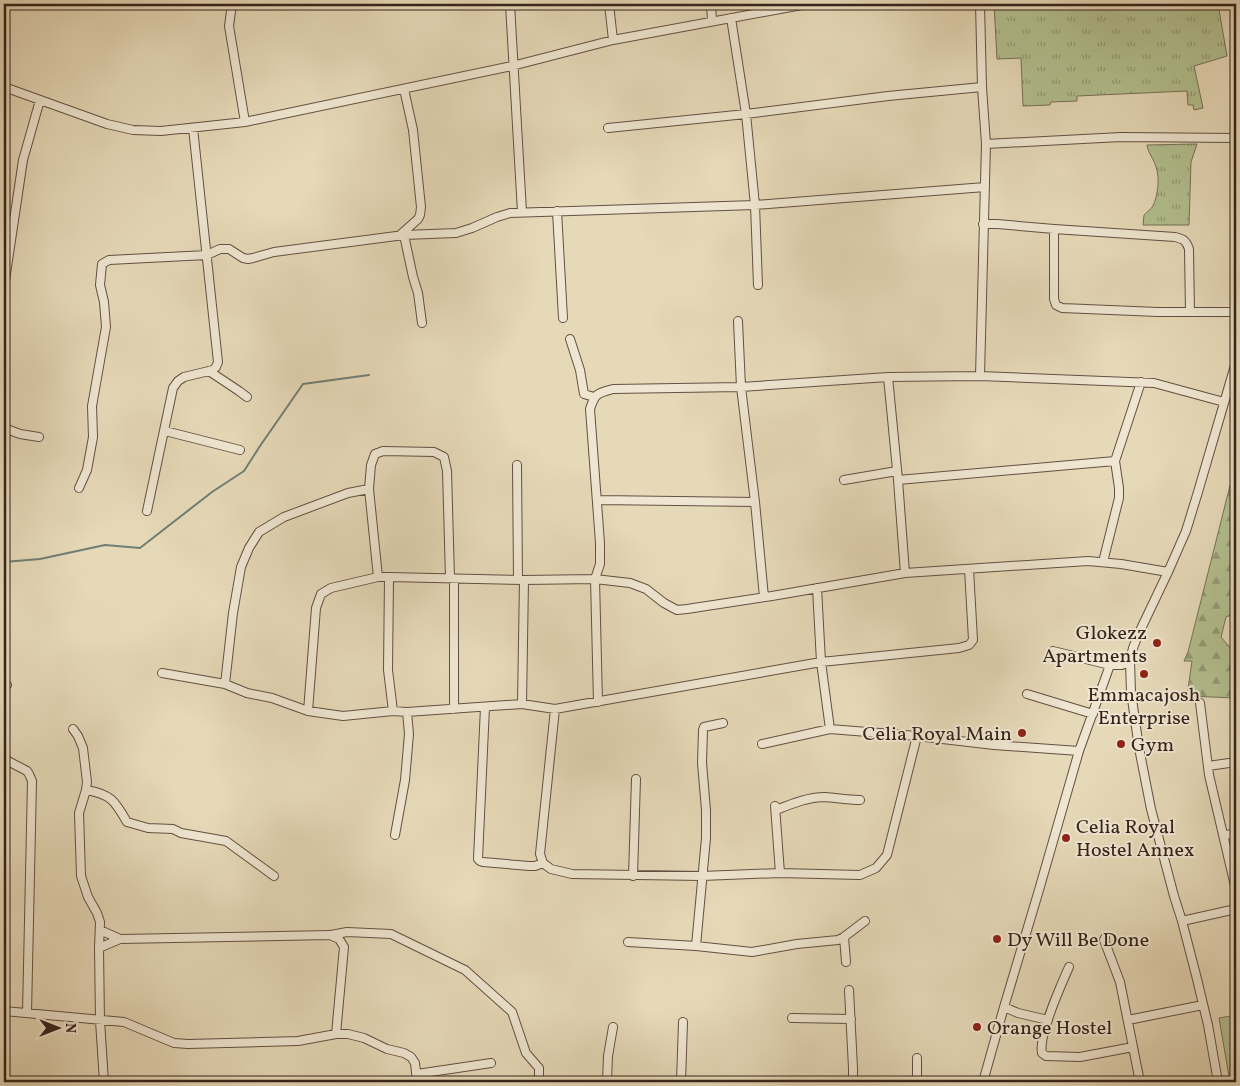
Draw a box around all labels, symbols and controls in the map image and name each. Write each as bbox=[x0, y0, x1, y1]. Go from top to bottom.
place label: Glokezz Apartments bbox=[1042, 620, 1147, 671]
marker: Glokezz Apartments bbox=[1151, 637, 1163, 649]
marker: Emmacajosh Enterprise bbox=[1138, 668, 1150, 680]
place label: Emmacajosh Enterprise bbox=[1087, 682, 1201, 733]
place label: Celia Royal Main bbox=[862, 721, 1012, 749]
marker: Celia Royal Main bbox=[1016, 727, 1028, 739]
place label: Gym bbox=[1131, 732, 1174, 760]
marker: Gym bbox=[1115, 738, 1127, 750]
place label: Celia Royal Hostel Annex bbox=[1076, 814, 1194, 865]
marker: Celia Royal Hostel Annex bbox=[1060, 832, 1072, 844]
place label: Dy Will Be Done bbox=[1007, 927, 1149, 955]
marker: Dy Will Be Done bbox=[991, 933, 1003, 945]
north arrow bbox=[32, 1004, 82, 1054]
place label: Orange Hostel bbox=[987, 1015, 1112, 1043]
marker: Orange Hostel bbox=[971, 1021, 983, 1033]
text: N bbox=[60, 1023, 79, 1033]

